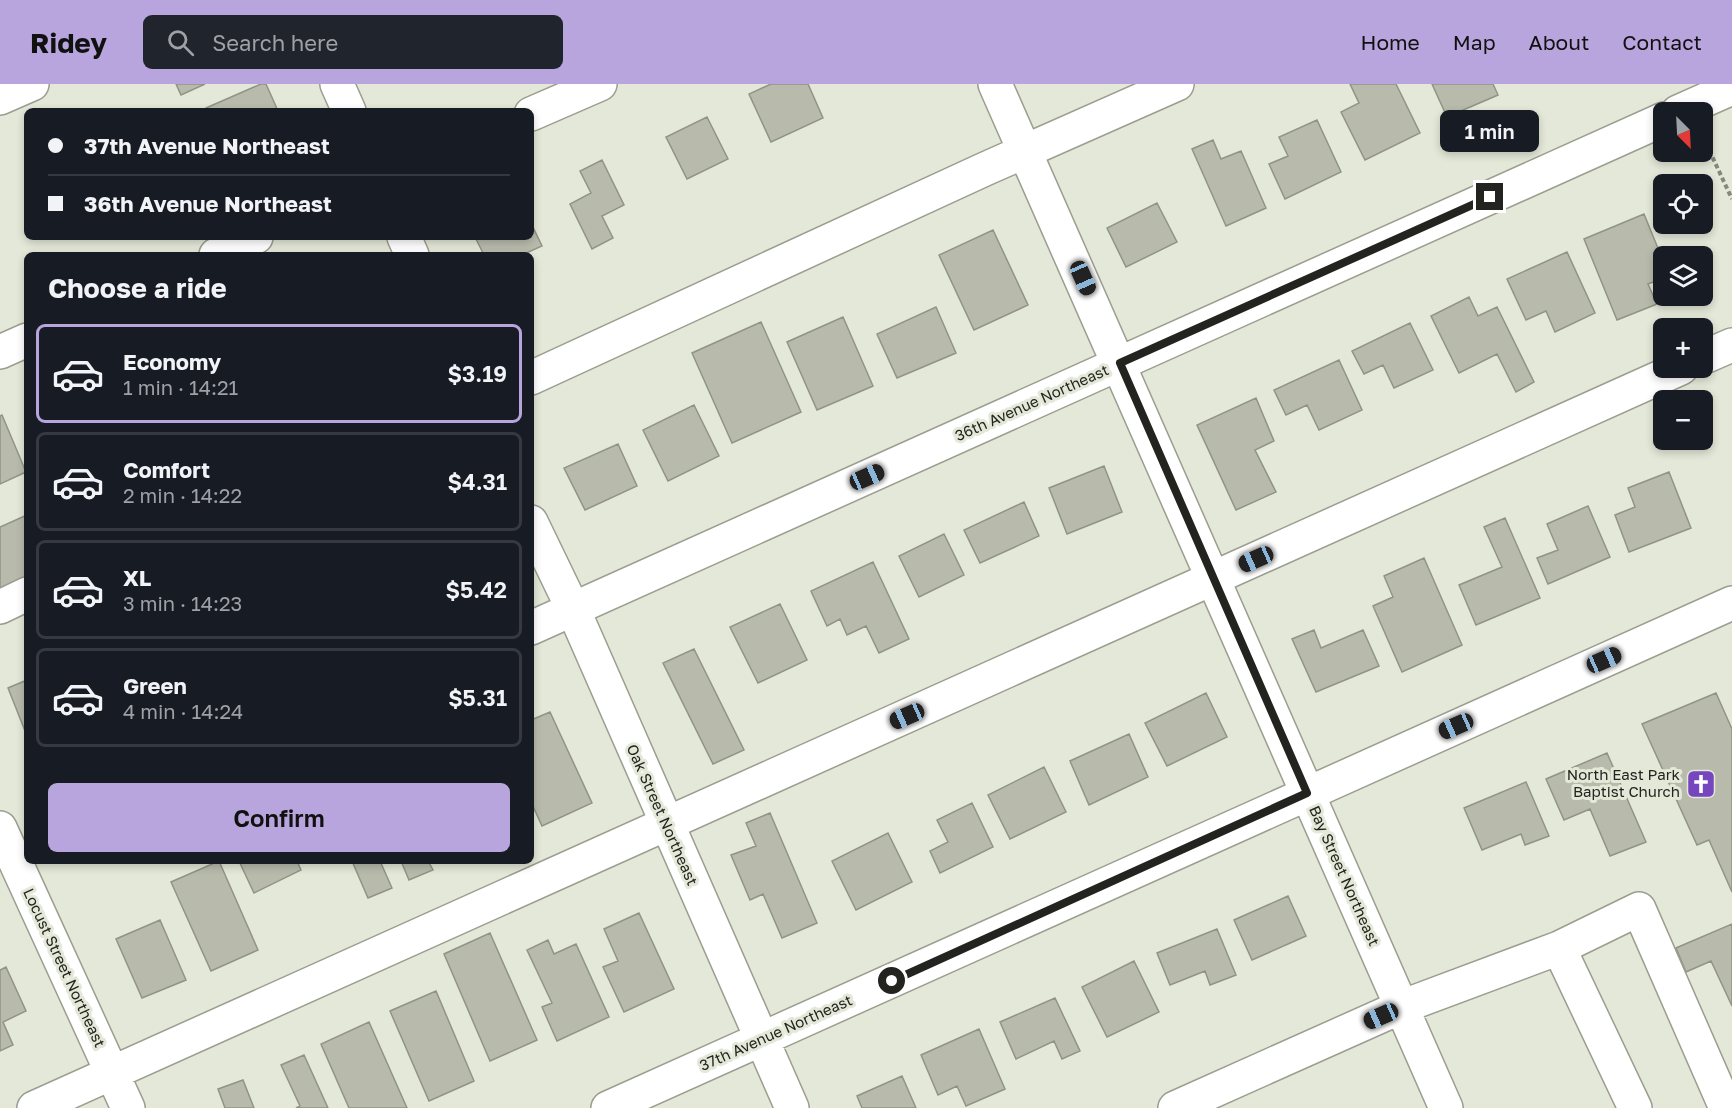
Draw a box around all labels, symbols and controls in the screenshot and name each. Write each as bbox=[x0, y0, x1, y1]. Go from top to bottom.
search box bbox=[143, 15, 563, 69]
text: Ridey bbox=[30, 26, 107, 59]
icon: search bbox=[164, 26, 197, 59]
text: Search here bbox=[212, 29, 338, 56]
text: Home bbox=[1360, 29, 1420, 55]
text: Map bbox=[1453, 29, 1496, 55]
text: About bbox=[1529, 29, 1589, 55]
text: Contact bbox=[1622, 29, 1702, 55]
north arrow bbox=[1653, 102, 1713, 162]
map controls bbox=[1653, 102, 1713, 450]
callout: 1 min bbox=[1440, 110, 1540, 152]
text: 1 min bbox=[1464, 119, 1515, 143]
text: 37th Avenue Northeast bbox=[84, 132, 330, 159]
button: locate bbox=[1653, 174, 1713, 234]
route end bbox=[1476, 183, 1503, 210]
text: 36th Avenue Northeast bbox=[84, 190, 332, 217]
button: layers bbox=[1653, 246, 1713, 306]
car bbox=[1067, 258, 1099, 298]
text: Choose a ride bbox=[48, 272, 227, 304]
button: + bbox=[1653, 318, 1713, 378]
icon: car bbox=[51, 347, 105, 401]
text: Economy bbox=[123, 348, 221, 375]
text: $3.19 bbox=[448, 360, 507, 387]
street label: 36th Avenue Northeast bbox=[952, 360, 1111, 444]
text: 1 min · 14:21 bbox=[123, 375, 238, 399]
button: − bbox=[1653, 390, 1713, 450]
icon: car bbox=[51, 455, 105, 509]
text: Comfort bbox=[123, 456, 210, 483]
car bbox=[847, 461, 887, 493]
text: $4.31 bbox=[447, 468, 507, 495]
text: 2 min · 14:22 bbox=[123, 483, 242, 507]
car bbox=[1236, 543, 1276, 575]
icon: car bbox=[51, 563, 105, 617]
text: XL bbox=[123, 564, 151, 591]
text: $5.42 bbox=[446, 576, 507, 603]
text: 3 min · 14:23 bbox=[123, 591, 242, 615]
car bbox=[1584, 644, 1624, 676]
icon: car bbox=[51, 671, 105, 725]
text: Green bbox=[123, 672, 187, 699]
text: $5.31 bbox=[448, 684, 507, 711]
text: 4 min · 14:24 bbox=[123, 699, 243, 723]
car bbox=[887, 700, 927, 732]
car bbox=[1436, 710, 1476, 742]
street label: Oak Street Northeast bbox=[624, 741, 702, 888]
place label: North East Park Baptist Church bbox=[1567, 765, 1681, 800]
church icon: North East Park Baptist Church bbox=[1685, 768, 1717, 800]
button: Confirm bbox=[48, 783, 510, 852]
street label: Bay Street Northeast bbox=[1306, 803, 1384, 948]
street label: Locust Street Northeast bbox=[20, 885, 110, 1050]
route start bbox=[878, 967, 905, 994]
street label: 37th Avenue Northeast bbox=[696, 990, 855, 1074]
car bbox=[1361, 1000, 1401, 1032]

